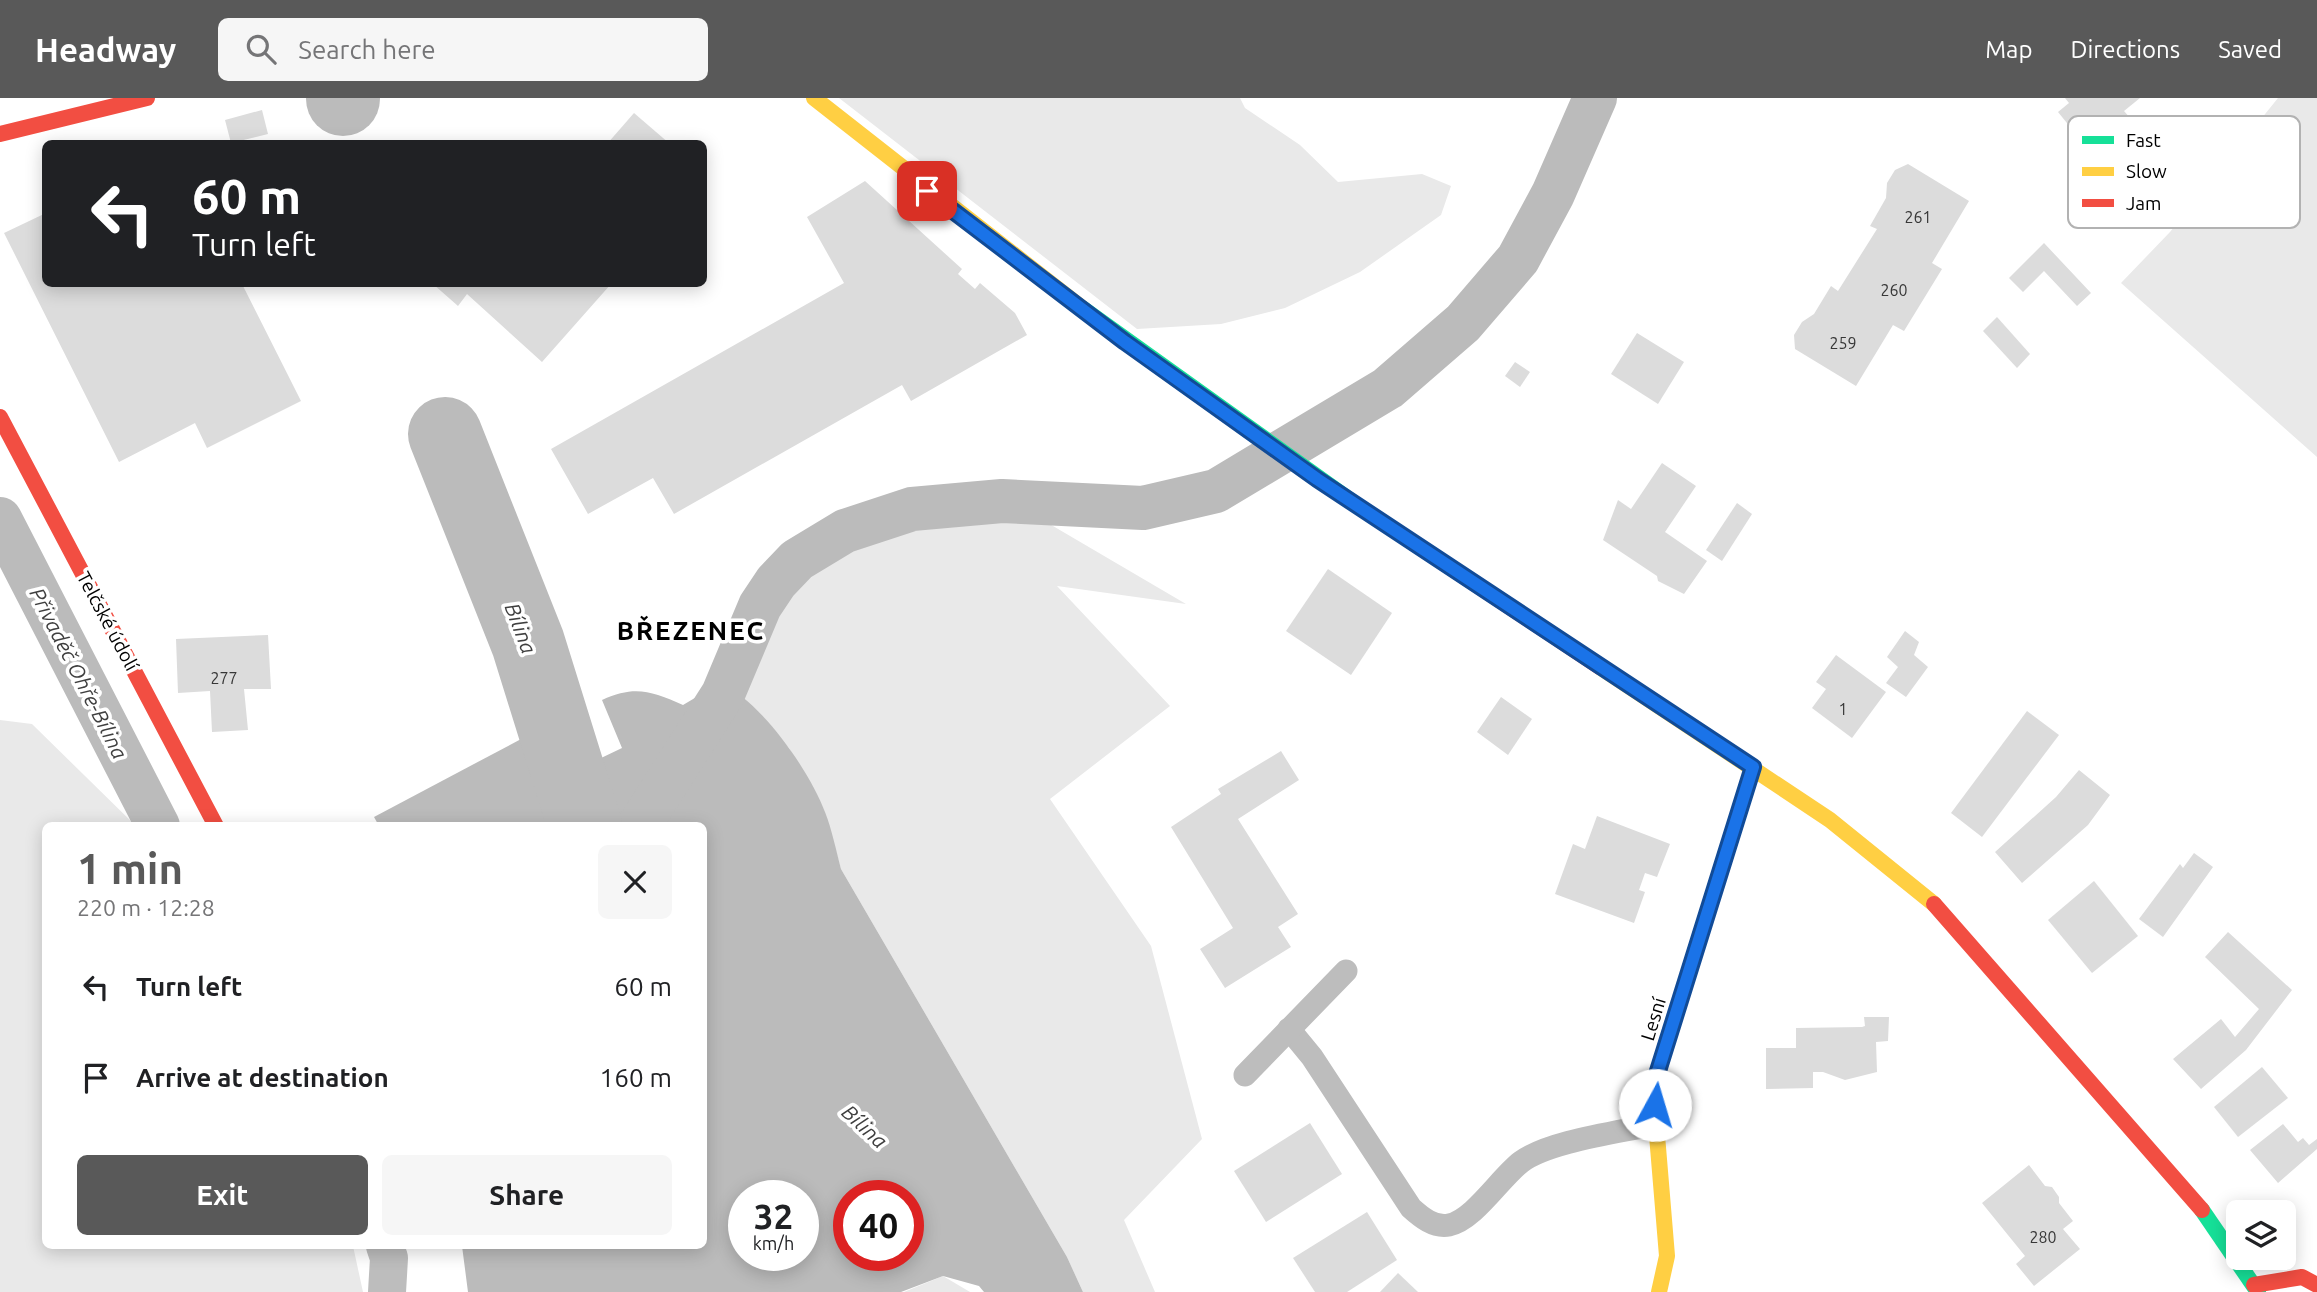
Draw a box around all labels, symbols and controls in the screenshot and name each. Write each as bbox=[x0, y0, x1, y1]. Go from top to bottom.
search box bbox=[218, 18, 708, 81]
icon: search bbox=[242, 30, 280, 68]
text: Headway bbox=[35, 31, 176, 68]
text: Search here bbox=[298, 35, 436, 64]
text: Map bbox=[1985, 36, 2032, 63]
text: Directions bbox=[2070, 36, 2180, 63]
text: Saved bbox=[2218, 36, 2282, 63]
legend bbox=[2068, 116, 2300, 228]
text: Fast bbox=[2126, 129, 2161, 151]
text: Slow bbox=[2126, 160, 2167, 182]
pin bbox=[897, 161, 957, 221]
icon: left bbox=[77, 168, 168, 259]
text: 60 m bbox=[192, 168, 301, 223]
icon: arrive bbox=[908, 172, 946, 210]
text: Jam bbox=[2126, 192, 2162, 214]
house number: 261 bbox=[1904, 208, 1932, 226]
text: Turn left bbox=[192, 226, 316, 262]
house number: 260 bbox=[1880, 281, 1908, 299]
house number: 259 bbox=[1829, 334, 1857, 352]
street label: Telčské údolí bbox=[73, 568, 143, 675]
water label: Přivaděč Ohře-Bílina bbox=[25, 583, 133, 763]
water label: Bílina bbox=[500, 599, 542, 657]
district label: BŘEZENEC bbox=[617, 615, 765, 645]
house number: 277 bbox=[210, 669, 238, 687]
house number: 1 bbox=[1838, 700, 1848, 718]
text: 1 min bbox=[77, 845, 183, 892]
button: close bbox=[598, 845, 672, 919]
text: 220 m · 12:28 bbox=[77, 895, 215, 920]
icon: left bbox=[77, 968, 115, 1006]
text: Turn left bbox=[136, 972, 242, 1001]
text: 60 m bbox=[614, 972, 672, 1001]
street label: Lesní bbox=[1636, 994, 1670, 1043]
icon: arrive bbox=[77, 1059, 115, 1097]
text: Arrive at destination bbox=[136, 1063, 389, 1092]
text: 160 m bbox=[600, 1063, 672, 1092]
position arrow bbox=[1618, 1068, 1692, 1142]
water label: Bílina bbox=[838, 1099, 892, 1153]
button: Exit bbox=[77, 1155, 368, 1235]
button: Share bbox=[382, 1155, 672, 1235]
speed limit sign: 40 bbox=[833, 1180, 924, 1271]
text: 32 bbox=[754, 1196, 793, 1236]
map controls bbox=[2226, 1200, 2296, 1270]
button: layers bbox=[2226, 1200, 2296, 1270]
house number: 280 bbox=[2029, 1228, 2057, 1246]
text: km/h bbox=[753, 1233, 794, 1253]

